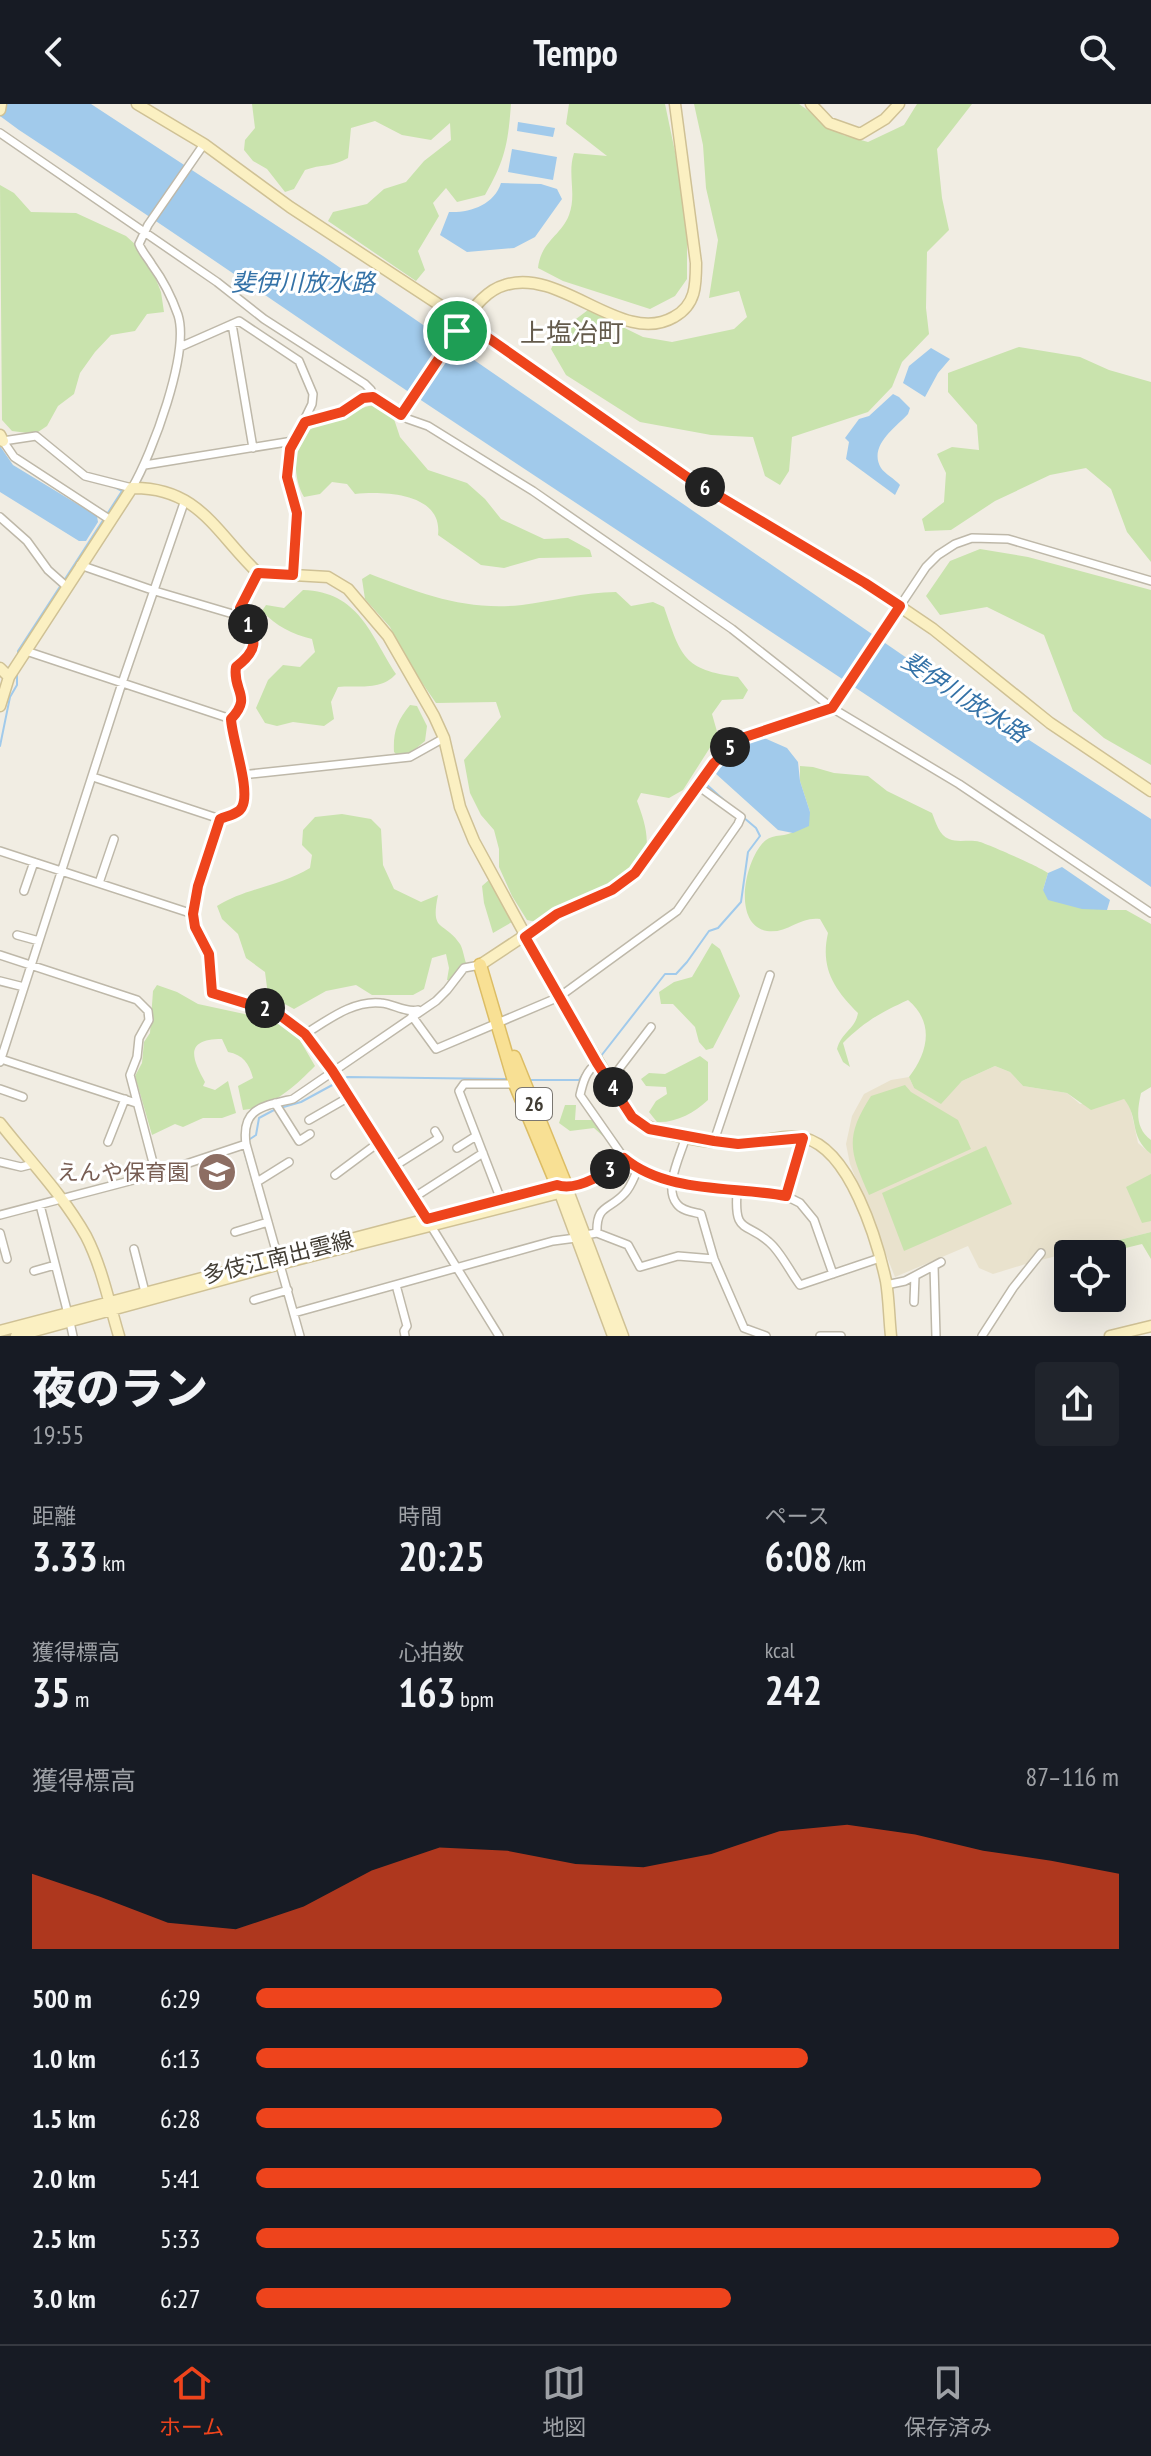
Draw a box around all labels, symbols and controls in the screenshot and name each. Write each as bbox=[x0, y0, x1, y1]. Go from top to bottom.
text: Tempo bbox=[533, 29, 618, 76]
icon: back bbox=[32, 30, 76, 74]
icon: search bbox=[1075, 30, 1119, 74]
water label: 斐伊川放水路 bbox=[231, 267, 377, 298]
pin bbox=[423, 297, 491, 365]
icon: arrive bbox=[435, 309, 479, 353]
district label: 上塩冶町 bbox=[520, 316, 624, 349]
pin: 6 bbox=[685, 467, 725, 507]
text: 6 bbox=[700, 473, 710, 501]
pin: 1 bbox=[228, 604, 268, 644]
text: 1 bbox=[243, 610, 253, 638]
water label: 斐伊川放水路 bbox=[896, 645, 1036, 750]
pin: 5 bbox=[710, 727, 750, 767]
text: 5 bbox=[725, 733, 735, 761]
pin: 2 bbox=[245, 988, 285, 1028]
text: 2 bbox=[260, 994, 270, 1022]
pin: 4 bbox=[593, 1067, 633, 1107]
text: 4 bbox=[608, 1073, 618, 1101]
road number: 26 bbox=[516, 1088, 552, 1120]
pin: 3 bbox=[590, 1149, 630, 1189]
school or university icon: えんや保育園 bbox=[196, 1151, 238, 1193]
text: 3 bbox=[605, 1155, 615, 1183]
place label: えんや保育園 bbox=[57, 1158, 189, 1186]
street label: 多伎江南出雲線 bbox=[200, 1225, 356, 1289]
map controls bbox=[1054, 1240, 1126, 1312]
button: locate bbox=[1054, 1240, 1126, 1312]
text: 夜のラン bbox=[32, 1359, 208, 1416]
button: share bbox=[1035, 1362, 1119, 1446]
text: 19:55 bbox=[32, 1418, 84, 1451]
text: 距離 bbox=[32, 1502, 76, 1530]
text: 時間 bbox=[398, 1502, 442, 1530]
text: ペース bbox=[765, 1502, 830, 1530]
text: 3.33 bbox=[32, 1530, 98, 1582]
text: 20:25 bbox=[398, 1530, 485, 1582]
text: 6:08 bbox=[765, 1530, 832, 1582]
text: km bbox=[98, 1549, 125, 1577]
text: /km bbox=[832, 1549, 866, 1577]
text: kcal bbox=[765, 1636, 795, 1664]
text: 獲得標高 bbox=[32, 1638, 120, 1666]
text: 心拍数 bbox=[398, 1638, 464, 1666]
text: 242 bbox=[765, 1664, 822, 1716]
text: 35 bbox=[32, 1666, 70, 1718]
text: 163 bbox=[398, 1666, 456, 1718]
text: m bbox=[70, 1685, 89, 1713]
text: bpm bbox=[456, 1685, 494, 1713]
text: 87–116 m bbox=[1026, 1760, 1119, 1793]
text: 獲得標高 bbox=[32, 1764, 136, 1797]
text: 500 m bbox=[32, 1982, 92, 2015]
text: 6:29 bbox=[160, 1982, 200, 2015]
text: 1.0 km bbox=[32, 2042, 96, 2075]
text: 6:13 bbox=[160, 2042, 200, 2075]
text: 1.5 km bbox=[32, 2102, 96, 2135]
text: 6:28 bbox=[160, 2102, 200, 2135]
text: 2.0 km bbox=[32, 2162, 96, 2195]
text: 5:41 bbox=[160, 2162, 200, 2195]
text: 2.5 km bbox=[32, 2222, 96, 2255]
text: 5:33 bbox=[160, 2222, 200, 2255]
text: 3.0 km bbox=[32, 2282, 96, 2315]
text: 6:27 bbox=[160, 2282, 200, 2315]
tab: ホーム bbox=[159, 2361, 224, 2441]
tab: 地図 bbox=[542, 2361, 586, 2441]
tab: 保存済み bbox=[904, 2361, 992, 2441]

